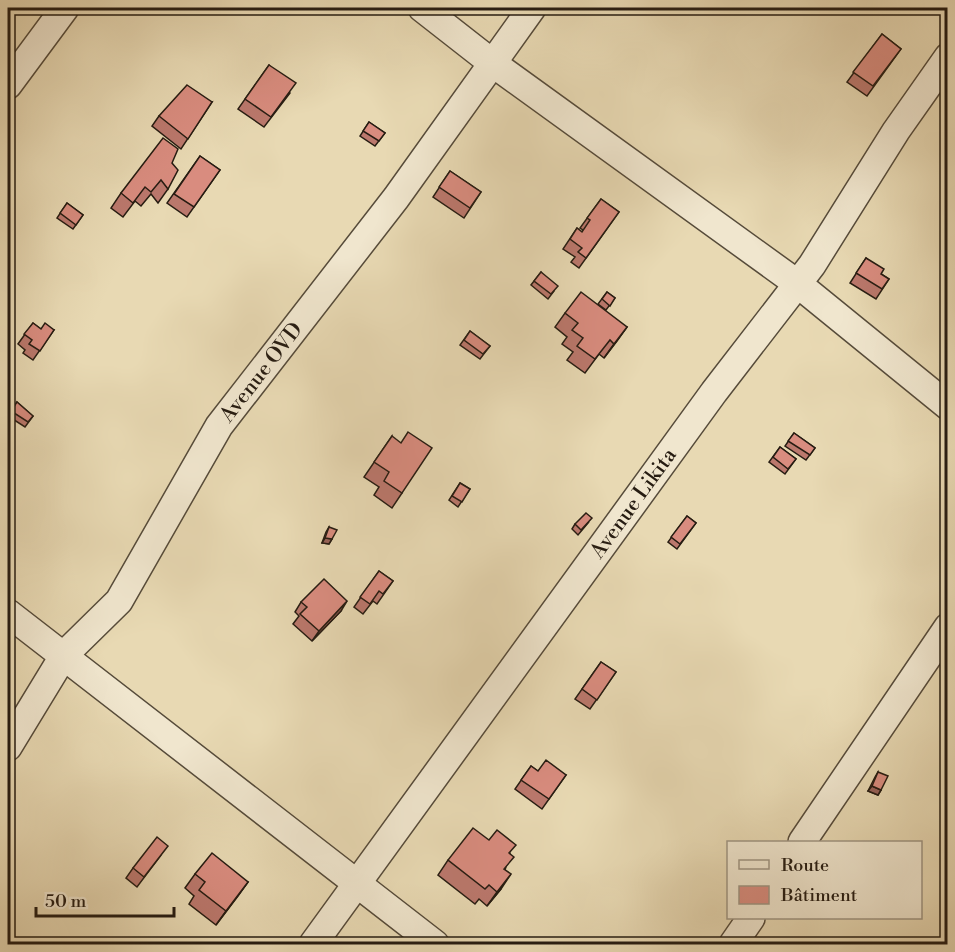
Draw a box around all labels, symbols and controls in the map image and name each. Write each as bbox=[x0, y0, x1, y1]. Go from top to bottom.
street label: Avenue OVD bbox=[214, 317, 309, 429]
street label: Avenue Likita bbox=[584, 443, 683, 565]
legend bbox=[727, 841, 922, 919]
text: Route bbox=[781, 854, 829, 877]
scale bar bbox=[36, 880, 174, 918]
text: Bâtiment bbox=[780, 884, 858, 907]
text: 50 m bbox=[45, 890, 87, 913]

